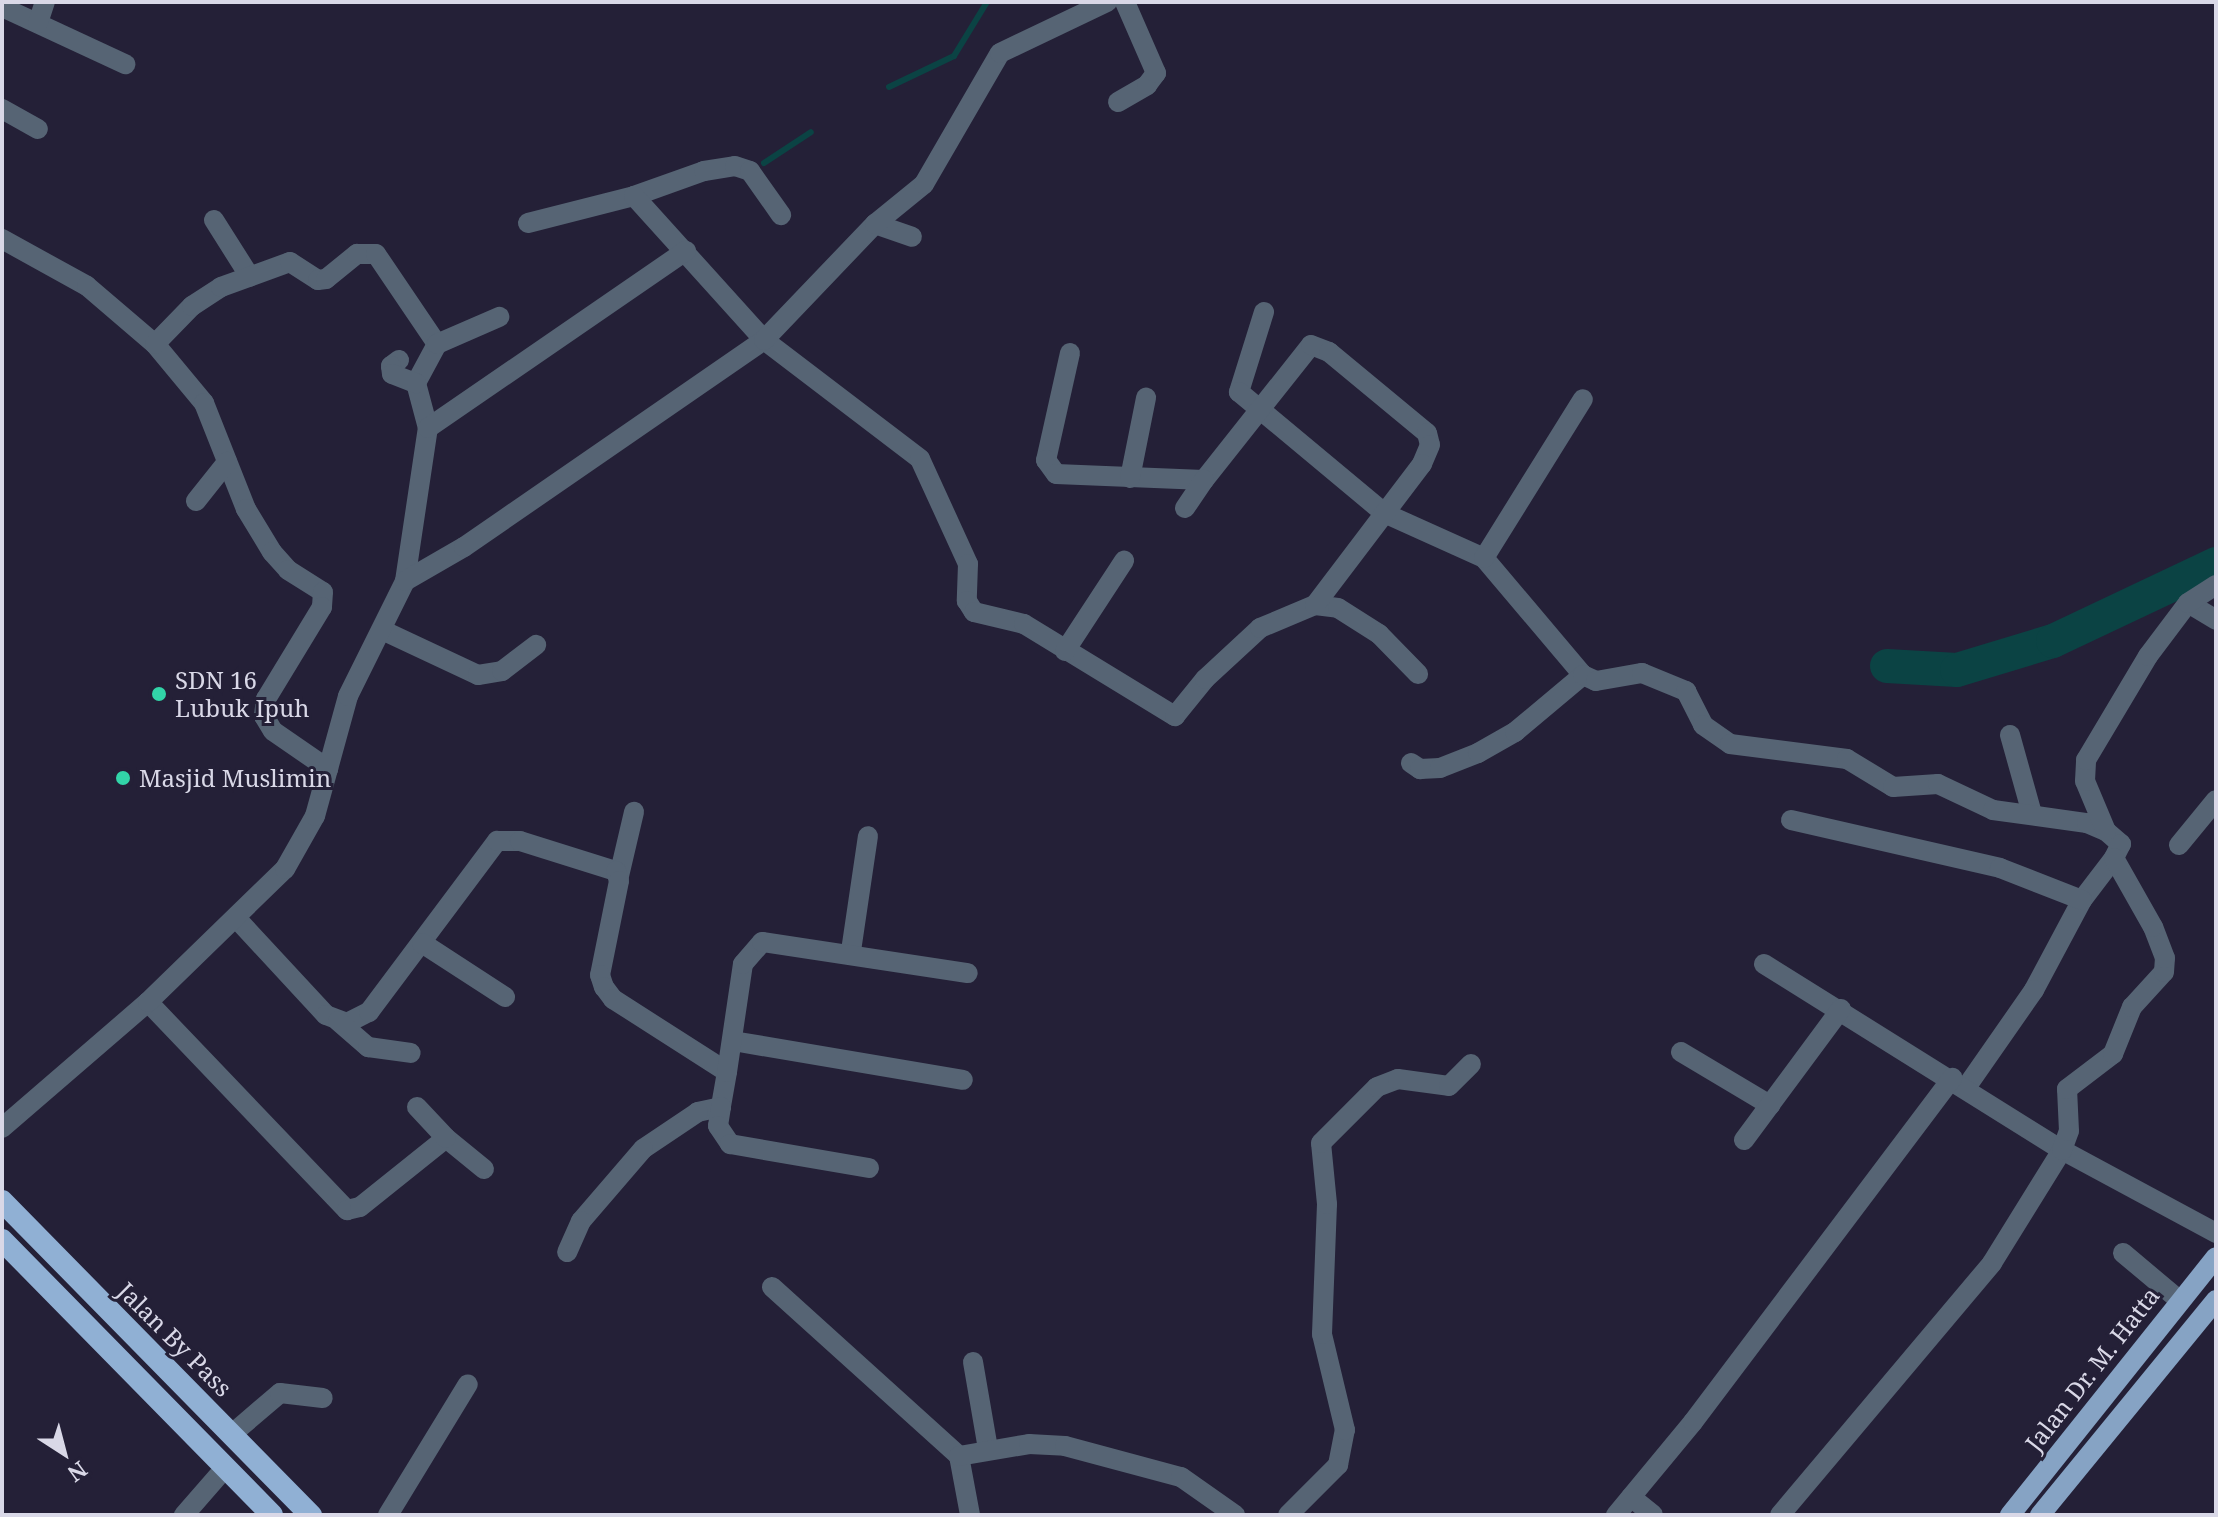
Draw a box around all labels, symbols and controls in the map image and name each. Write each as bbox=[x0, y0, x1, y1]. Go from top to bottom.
place label: SDN 16 Lubuk Ipuh bbox=[175, 666, 309, 722]
marker: SDN 16 Lubuk Ipuh bbox=[150, 685, 168, 703]
place label: Masjid Muslimin bbox=[139, 764, 331, 792]
marker: Masjid Muslimin bbox=[114, 769, 132, 787]
street label: Jalan By Pass bbox=[112, 1276, 238, 1402]
street label: Jalan Dr. M. Hatta bbox=[2019, 1281, 2165, 1457]
north arrow bbox=[24, 1413, 104, 1493]
text: N bbox=[62, 1455, 94, 1490]

